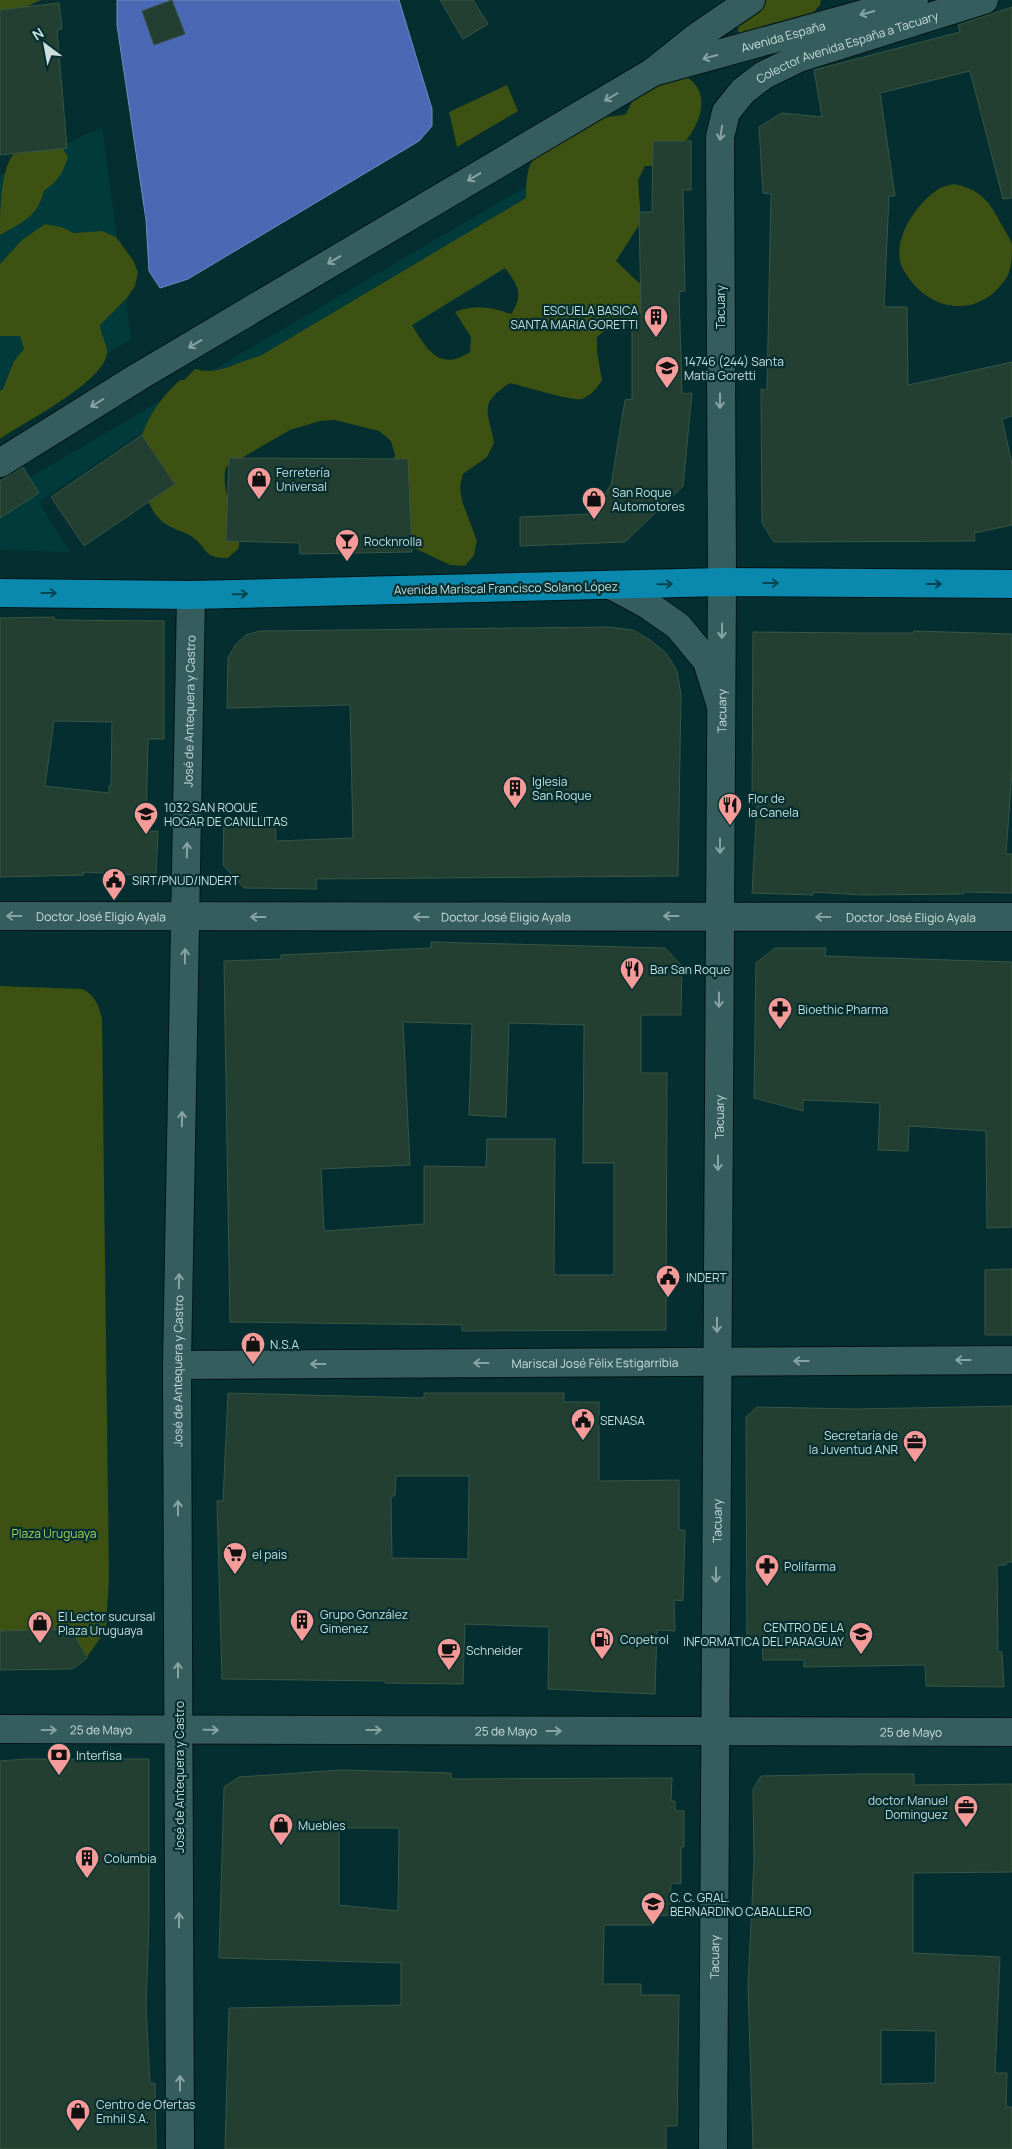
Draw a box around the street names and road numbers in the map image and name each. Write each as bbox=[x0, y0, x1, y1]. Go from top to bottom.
street label: Colector Avenida España a Tacuary bbox=[752, 6, 941, 87]
street label: Avenida España bbox=[739, 16, 827, 56]
street label: Tacuary bbox=[712, 284, 729, 329]
street label: Avenida Mariscal Francisco Solano López bbox=[394, 578, 618, 598]
street label: José de Antequera y Castro bbox=[179, 635, 199, 787]
street label: Tacuary bbox=[713, 688, 730, 733]
street label: Doctor José Eligio Ayala bbox=[36, 908, 166, 925]
street label: Doctor José Eligio Ayala bbox=[441, 908, 571, 925]
street label: Doctor José Eligio Ayala bbox=[846, 908, 976, 925]
street label: Tacuary bbox=[710, 1094, 728, 1139]
street label: José de Antequera y Castro bbox=[168, 1295, 187, 1447]
street label: Mariscal José Félix Estigarribia bbox=[512, 1353, 678, 1371]
street label: Tacuary bbox=[708, 1498, 725, 1543]
street label: José de Antequera y Castro bbox=[171, 1701, 188, 1853]
street label: 25 de Mayo bbox=[70, 1721, 132, 1738]
street label: 25 de Mayo bbox=[475, 1722, 537, 1739]
street label: 25 de Mayo bbox=[880, 1723, 942, 1740]
street label: Tacuary bbox=[705, 1934, 723, 1979]

